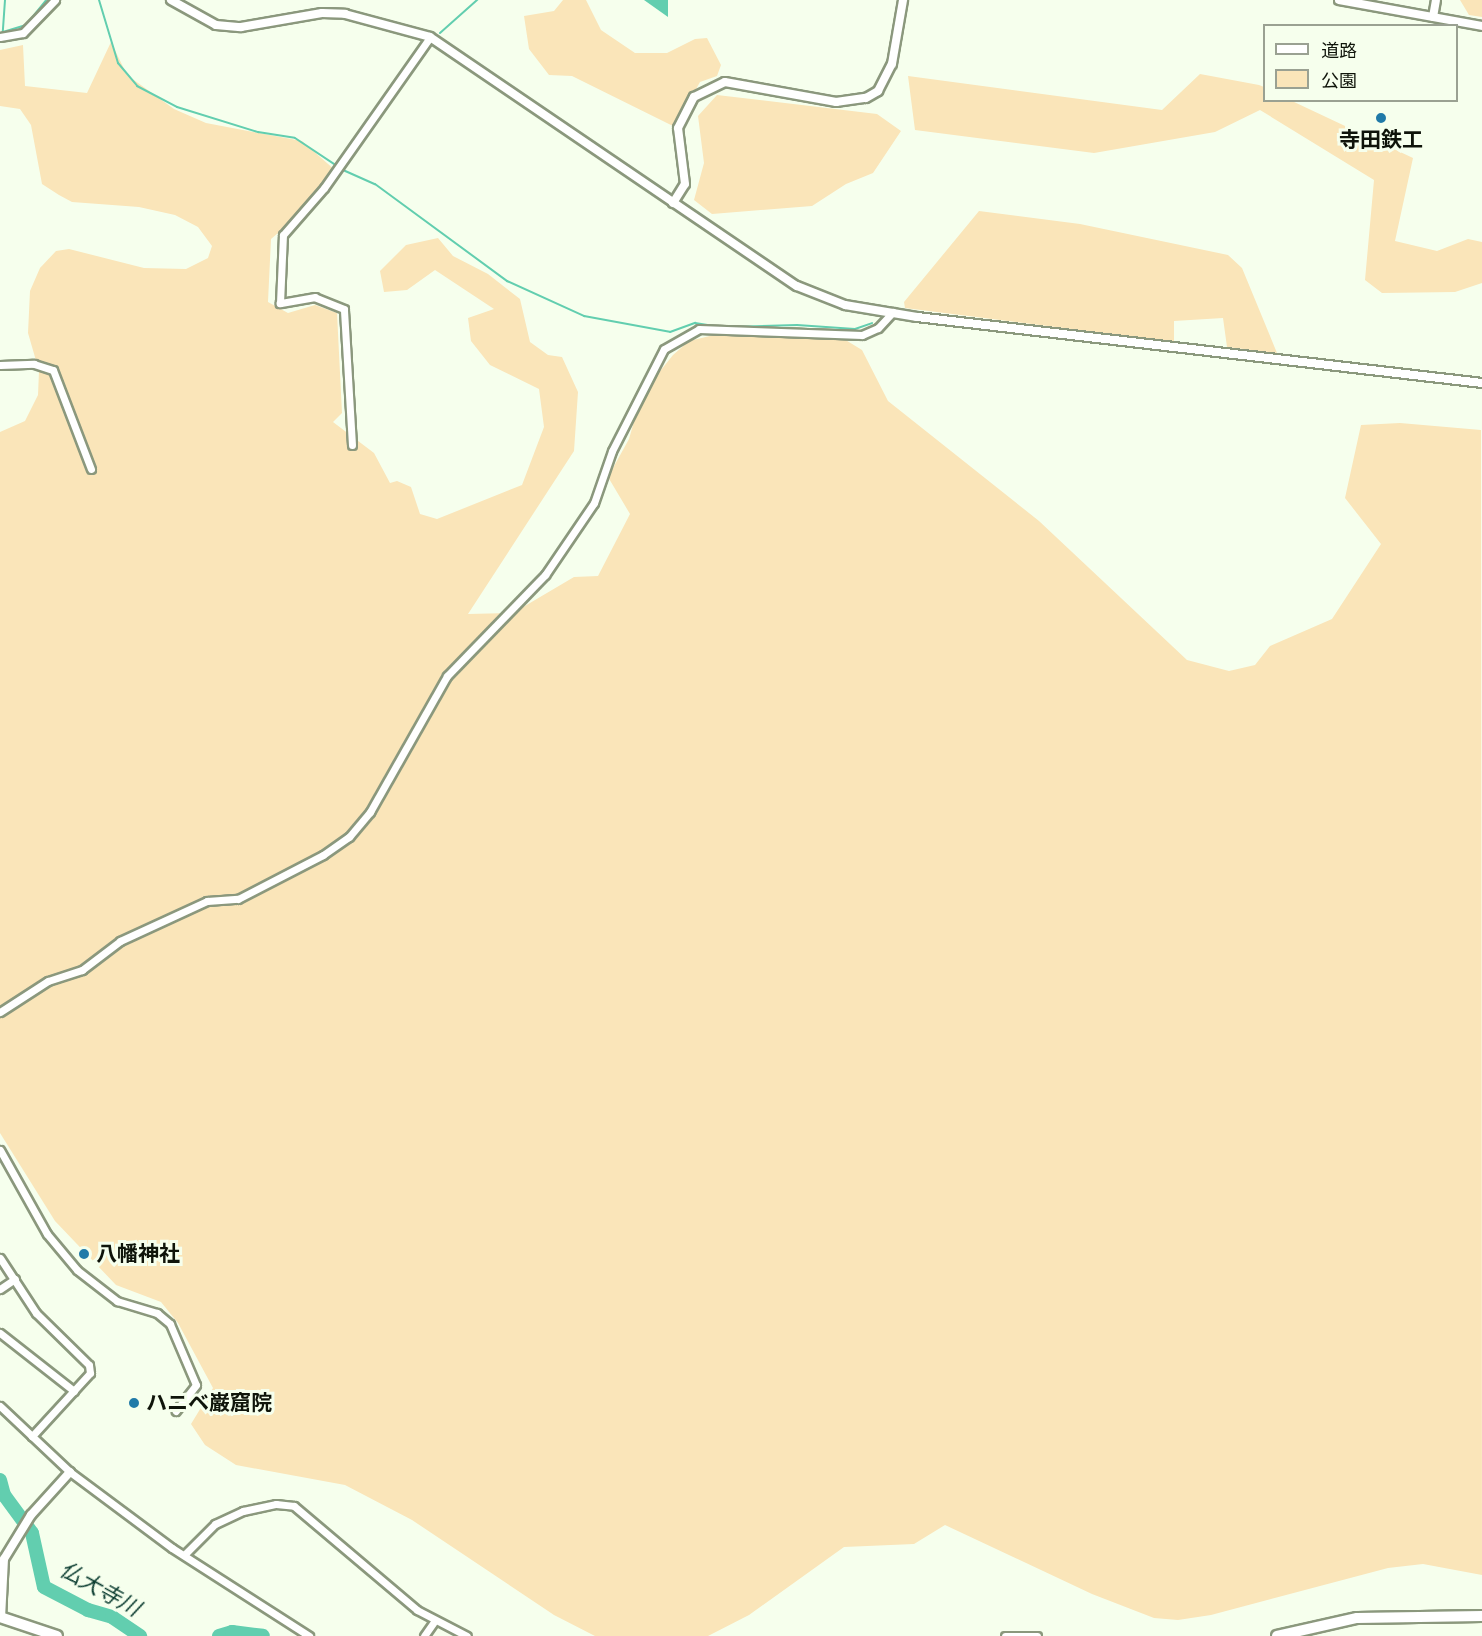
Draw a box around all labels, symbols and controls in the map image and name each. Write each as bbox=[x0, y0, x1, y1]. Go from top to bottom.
legend bbox=[1263, 24, 1458, 102]
text: 道路 bbox=[1321, 41, 1357, 61]
text: 公園 bbox=[1321, 71, 1357, 91]
marker: 寺田鉄工 bbox=[1374, 111, 1388, 125]
place label: 寺田鉄工 bbox=[1339, 127, 1423, 153]
place label: 八幡神社 bbox=[96, 1241, 180, 1267]
marker: 八幡神社 bbox=[77, 1247, 91, 1261]
place label: ハニベ巌窟院 bbox=[146, 1390, 272, 1416]
marker: ハニベ巌窟院 bbox=[127, 1396, 141, 1410]
water label: 仏大寺川 bbox=[55, 1556, 145, 1622]

